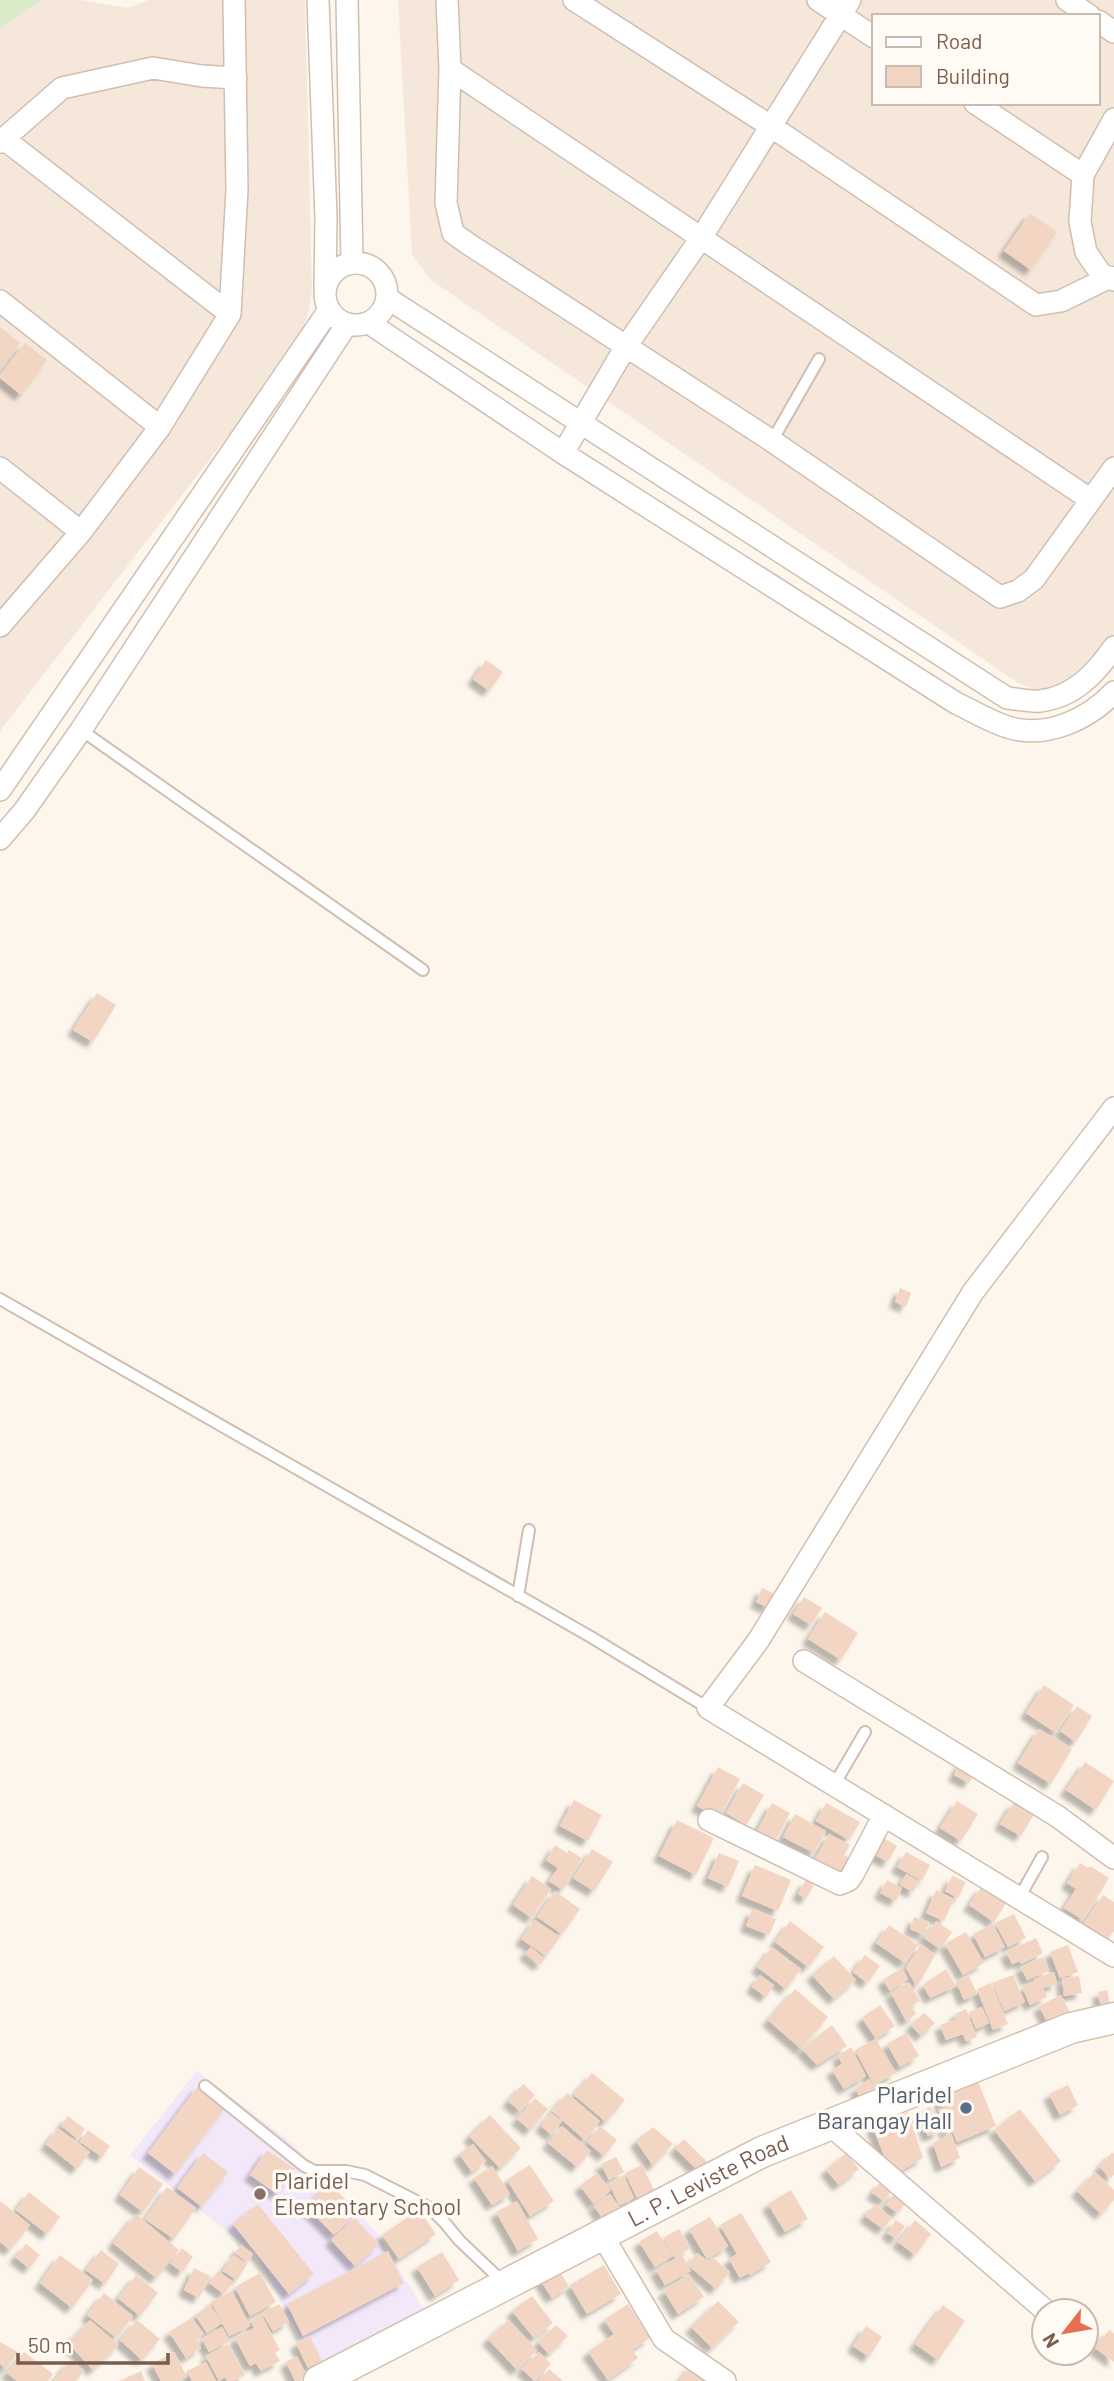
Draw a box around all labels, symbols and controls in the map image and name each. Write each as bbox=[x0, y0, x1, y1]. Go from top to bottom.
legend bbox=[872, 14, 1100, 105]
text: Road bbox=[936, 28, 982, 53]
text: Building bbox=[936, 63, 1010, 88]
place label: Plaridel Barangay Hall bbox=[817, 2080, 952, 2134]
marker: Plaridel Barangay Hall bbox=[958, 2100, 974, 2116]
street label: L. P. Leviste Road bbox=[623, 2128, 792, 2232]
place label: Plaridel Elementary School bbox=[274, 2166, 461, 2220]
marker: Plaridel Elementary School bbox=[252, 2186, 268, 2202]
north arrow bbox=[1030, 2297, 1100, 2367]
scale bar bbox=[18, 2322, 168, 2366]
text: N bbox=[1037, 2330, 1063, 2352]
text: 50 m bbox=[28, 2332, 72, 2357]

